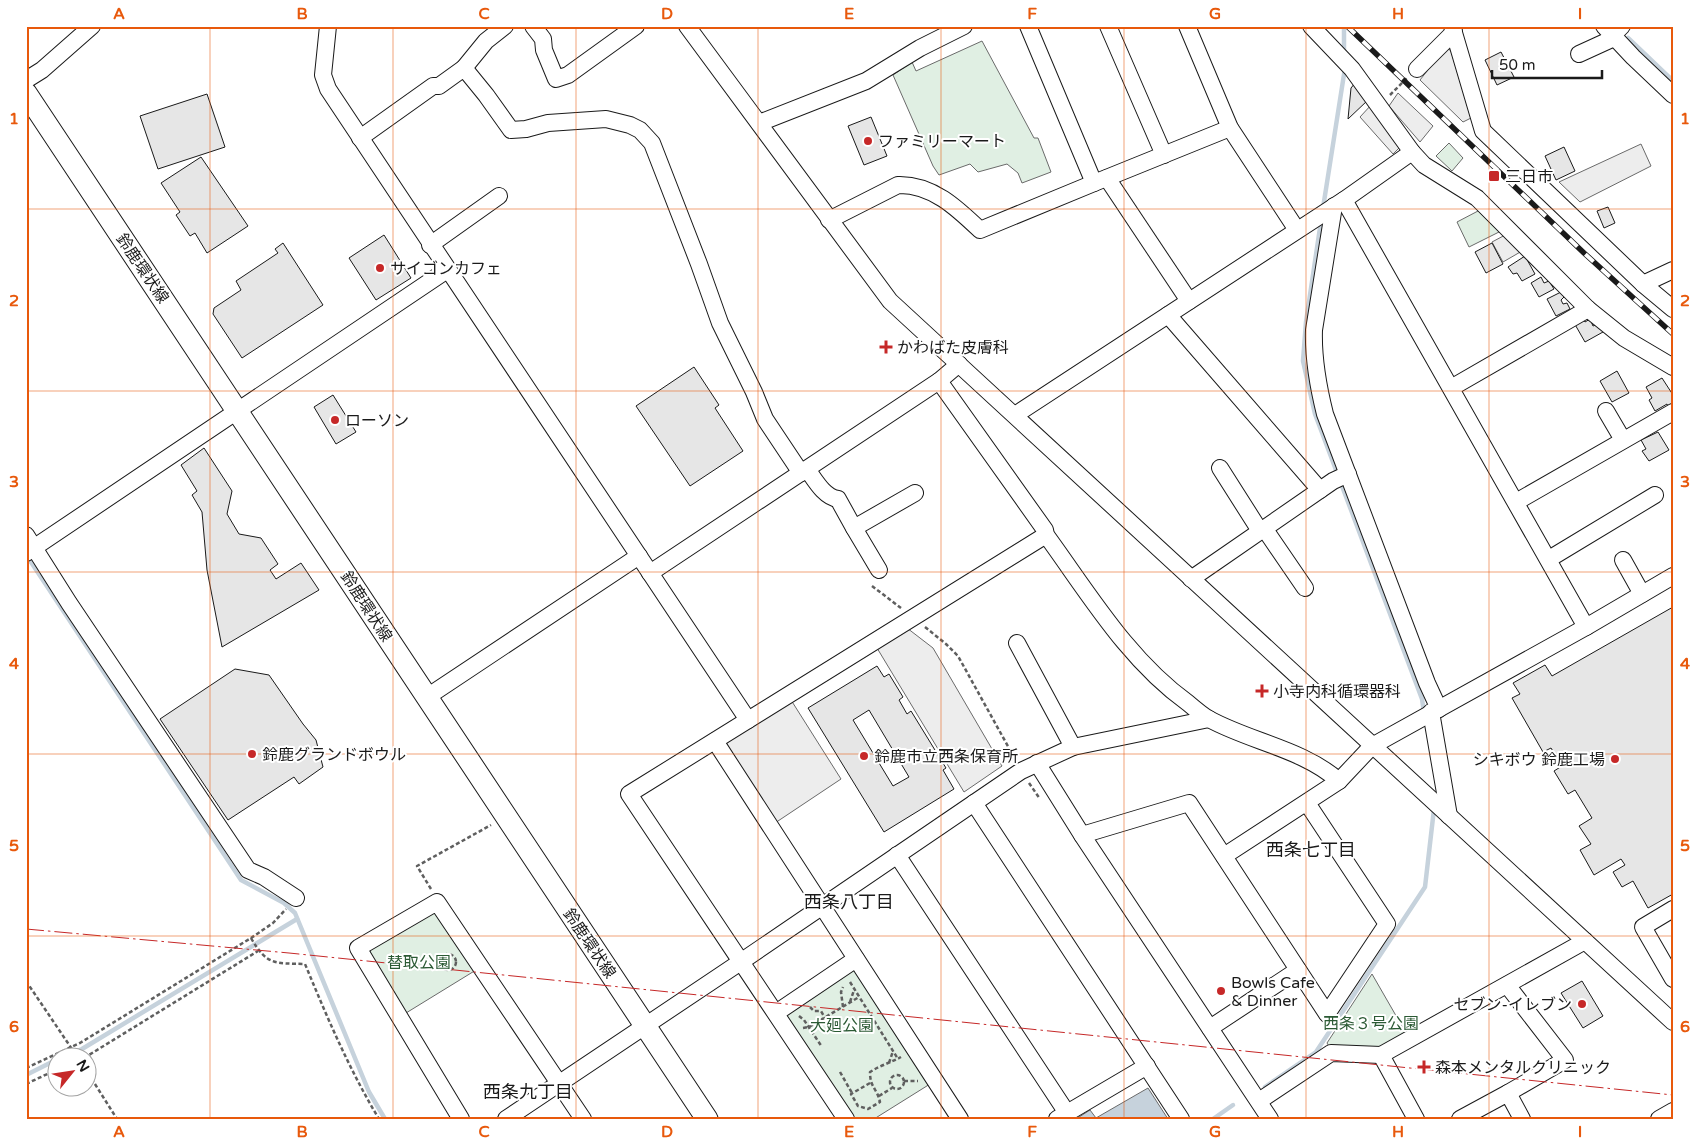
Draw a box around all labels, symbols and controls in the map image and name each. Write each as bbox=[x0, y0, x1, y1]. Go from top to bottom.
text: A bbox=[113, 4, 125, 24]
text: B bbox=[296, 4, 308, 24]
text: C bbox=[478, 4, 490, 24]
text: D bbox=[661, 4, 673, 24]
text: E bbox=[844, 4, 854, 24]
text: F bbox=[1027, 4, 1037, 24]
text: G bbox=[1209, 4, 1221, 24]
text: H bbox=[1392, 4, 1404, 24]
text: I bbox=[1578, 4, 1582, 24]
scale bar bbox=[1492, 48, 1602, 80]
text: 50 m bbox=[1499, 56, 1536, 74]
text: 1 bbox=[9, 109, 19, 129]
text: 1 bbox=[1680, 109, 1690, 129]
place label: ファミリーマート bbox=[878, 132, 1006, 152]
marker: ファミリーマート bbox=[862, 135, 874, 147]
place label: 三日市 bbox=[1505, 167, 1553, 187]
marker: 三日市 bbox=[1487, 169, 1501, 183]
street label: 鈴鹿環状線 bbox=[112, 230, 173, 307]
place label: サイゴンカフェ bbox=[390, 259, 502, 279]
marker: サイゴンカフェ bbox=[374, 262, 386, 274]
text: 2 bbox=[9, 291, 19, 311]
text: 2 bbox=[1680, 291, 1690, 311]
place label: かわばた皮膚科 bbox=[897, 338, 1009, 358]
marker: かわばた皮膚科 bbox=[879, 340, 893, 354]
place label: ローソン bbox=[345, 411, 409, 431]
marker: ローソン bbox=[329, 414, 341, 426]
text: 3 bbox=[9, 472, 19, 492]
text: 3 bbox=[1680, 472, 1690, 492]
street label: 鈴鹿環状線 bbox=[336, 568, 396, 646]
text: 4 bbox=[9, 654, 19, 674]
text: 4 bbox=[1680, 654, 1690, 674]
place label: 小寺内科循環器科 bbox=[1273, 682, 1401, 702]
marker: 小寺内科循環器科 bbox=[1255, 684, 1269, 698]
place label: 鈴鹿グランドボウル bbox=[262, 745, 406, 765]
place label: 鈴鹿市立西条保育所 bbox=[874, 747, 1018, 767]
marker: 鈴鹿グランドボウル bbox=[246, 748, 258, 760]
marker: 鈴鹿市立西条保育所 bbox=[858, 750, 870, 762]
place label: シキボウ 鈴鹿工場 bbox=[1473, 750, 1605, 770]
marker: シキボウ 鈴鹿工場 bbox=[1609, 753, 1621, 765]
text: 5 bbox=[9, 836, 19, 856]
text: 5 bbox=[1680, 836, 1690, 856]
district label: 西条七丁目 bbox=[1266, 839, 1356, 861]
district label: 西条八丁目 bbox=[804, 891, 894, 913]
street label: 鈴鹿環状線 bbox=[559, 905, 620, 982]
park label: 替取公園 bbox=[387, 953, 451, 973]
place label: Bowls Cafe & Dinner bbox=[1231, 973, 1315, 1011]
marker: Bowls Cafe & Dinner bbox=[1215, 985, 1227, 997]
place label: セブン-イレブン bbox=[1453, 995, 1572, 1015]
marker: セブン-イレブン bbox=[1576, 998, 1588, 1010]
park label: 西条３号公園 bbox=[1323, 1014, 1419, 1034]
park label: 大廻公園 bbox=[810, 1016, 874, 1036]
text: 6 bbox=[9, 1017, 19, 1037]
text: 6 bbox=[1680, 1017, 1690, 1037]
north arrow bbox=[48, 1048, 98, 1098]
text: N bbox=[73, 1057, 93, 1075]
place label: 森本メンタルクリニック bbox=[1435, 1058, 1611, 1078]
marker: 森本メンタルクリニック bbox=[1417, 1060, 1431, 1074]
district label: 西条九丁目 bbox=[483, 1081, 573, 1103]
text: A bbox=[113, 1122, 125, 1142]
text: B bbox=[296, 1122, 308, 1142]
text: C bbox=[478, 1122, 490, 1142]
text: D bbox=[661, 1122, 673, 1142]
text: E bbox=[844, 1122, 854, 1142]
text: F bbox=[1027, 1122, 1037, 1142]
text: G bbox=[1209, 1122, 1221, 1142]
text: H bbox=[1392, 1122, 1404, 1142]
text: I bbox=[1578, 1122, 1582, 1142]

